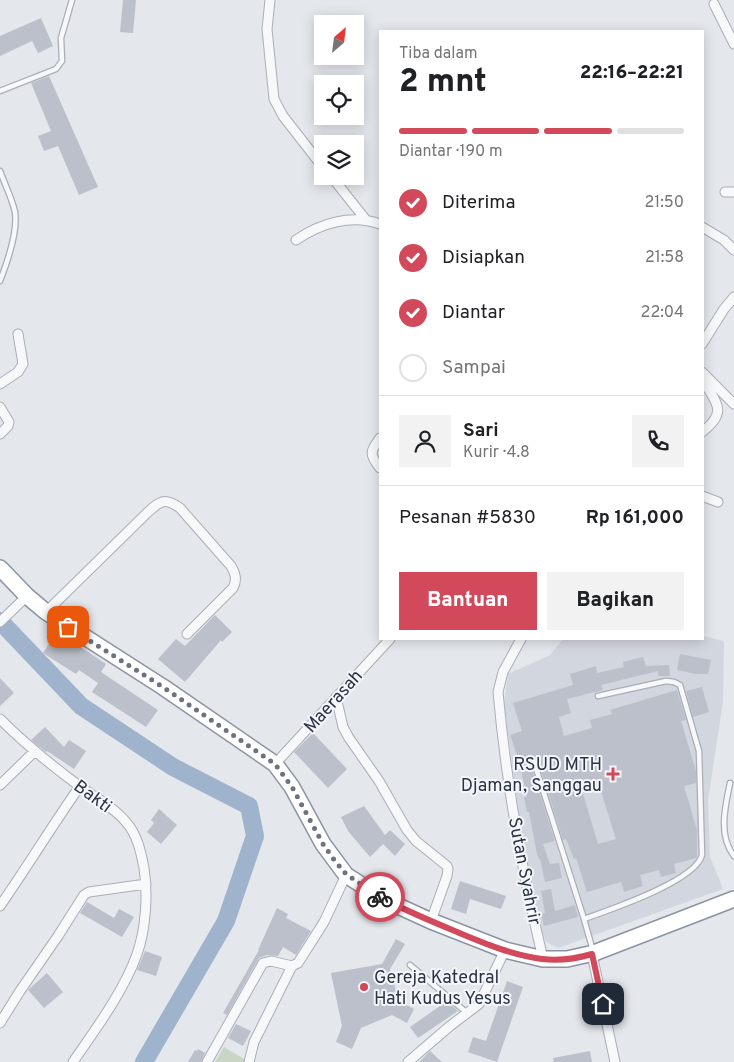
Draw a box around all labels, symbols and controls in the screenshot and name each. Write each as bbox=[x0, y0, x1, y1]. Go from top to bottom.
north arrow bbox=[314, 15, 364, 65]
map controls bbox=[314, 15, 364, 185]
text: Tiba dalam bbox=[399, 44, 478, 64]
text: 22:16–22:21 bbox=[580, 61, 684, 85]
text: 2 mnt bbox=[399, 63, 487, 103]
button: locate bbox=[314, 75, 364, 125]
button: layers bbox=[314, 135, 364, 185]
text: Diantar · 190 m bbox=[399, 142, 503, 162]
icon: check bbox=[399, 189, 427, 217]
text: Diterima bbox=[442, 191, 516, 215]
text: 21:50 bbox=[644, 193, 684, 213]
icon: check bbox=[399, 244, 427, 272]
text: Disiapkan bbox=[442, 246, 525, 270]
text: 21:58 bbox=[645, 248, 684, 268]
icon: check bbox=[399, 299, 427, 327]
text: Diantar bbox=[442, 301, 505, 325]
text: 22:04 bbox=[641, 303, 684, 323]
text: Sampai bbox=[442, 356, 506, 380]
button: person bbox=[399, 415, 451, 467]
button: phone bbox=[632, 415, 684, 467]
text: Sari bbox=[463, 419, 499, 443]
text: Kurir · 4.8 bbox=[463, 443, 530, 463]
text: Pesanan #5830 bbox=[399, 506, 536, 530]
text: Rp 161,000 bbox=[586, 506, 684, 530]
button: Bantuan bbox=[399, 572, 537, 630]
button: Bagikan bbox=[547, 572, 684, 630]
pin bbox=[47, 606, 89, 648]
icon: bag bbox=[54, 613, 82, 641]
street label: Maerasah bbox=[300, 666, 369, 739]
place label: RSUD MTH Djaman, Sanggau bbox=[461, 754, 602, 798]
marker: RSUD MTH Djaman, Sanggau bbox=[606, 767, 620, 781]
street label: Bakti bbox=[68, 776, 116, 819]
street label: Sutan Syahrir bbox=[502, 815, 545, 927]
courier bbox=[355, 872, 405, 922]
icon: bike bbox=[366, 883, 394, 911]
place label: Gereja Katedral Hati Kudus Yesus bbox=[374, 967, 511, 1011]
marker: Gereja Katedral Hati Kudus Yesus bbox=[358, 981, 370, 993]
pin bbox=[582, 983, 624, 1025]
icon: home bbox=[589, 990, 617, 1018]

